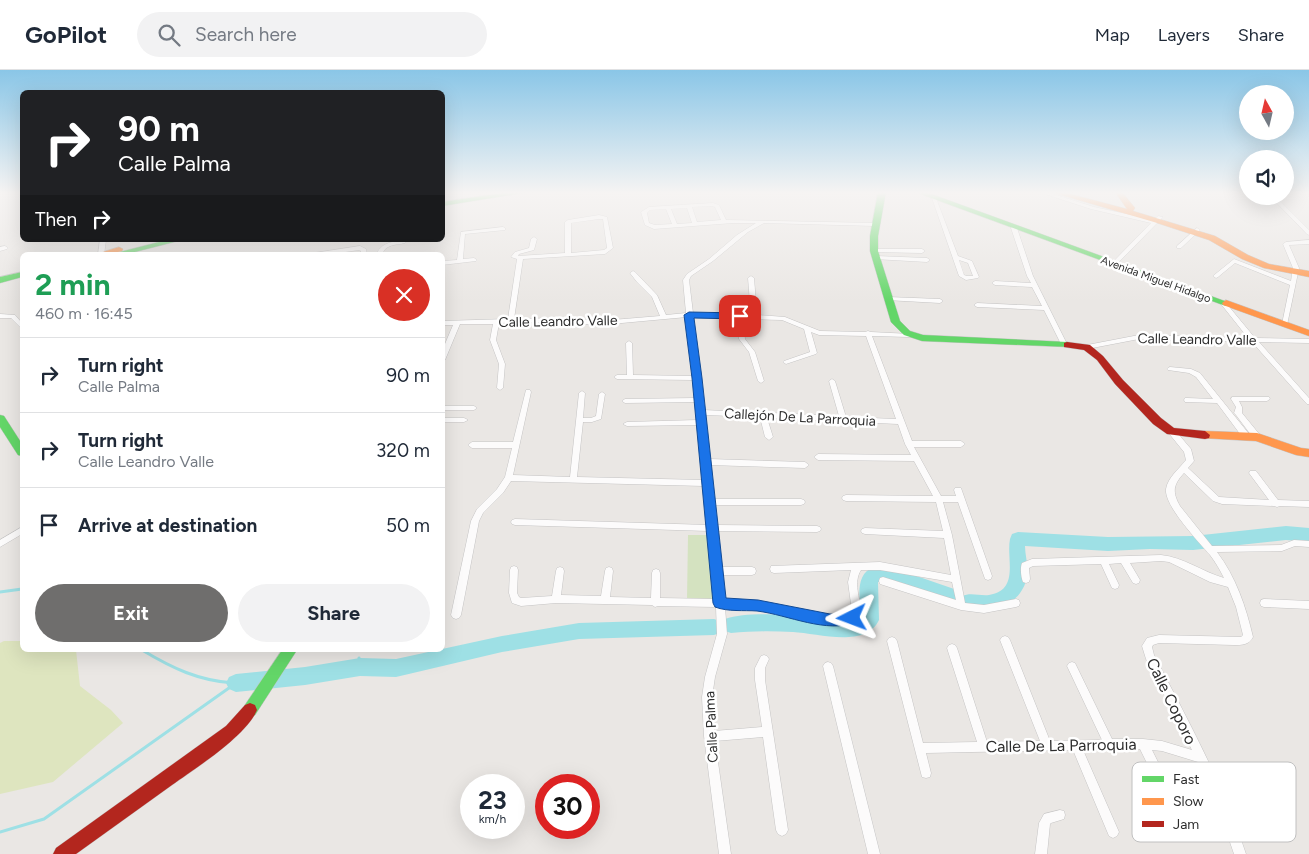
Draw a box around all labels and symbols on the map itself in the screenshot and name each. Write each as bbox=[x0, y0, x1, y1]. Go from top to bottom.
north arrow bbox=[1239, 85, 1294, 140]
street label: Avenida Miguel Hidalgo bbox=[1099, 254, 1213, 305]
pin bbox=[719, 295, 761, 337]
street label: Calle Leandro Valle bbox=[498, 312, 618, 331]
street label: Calle Leandro Valle bbox=[1137, 330, 1257, 349]
street label: Callejón De La Parroquia bbox=[724, 405, 876, 430]
position arrow bbox=[825, 591, 877, 643]
street label: Calle Coporo bbox=[1142, 655, 1201, 747]
street label: Calle Palma bbox=[701, 691, 722, 763]
street label: Calle De La Parroquia bbox=[985, 735, 1137, 756]
legend bbox=[1132, 762, 1296, 842]
text: Fast bbox=[1173, 771, 1199, 788]
speed limit sign: 30 bbox=[535, 774, 600, 839]
text: Slow bbox=[1173, 793, 1204, 810]
text: Jam bbox=[1173, 816, 1199, 833]

